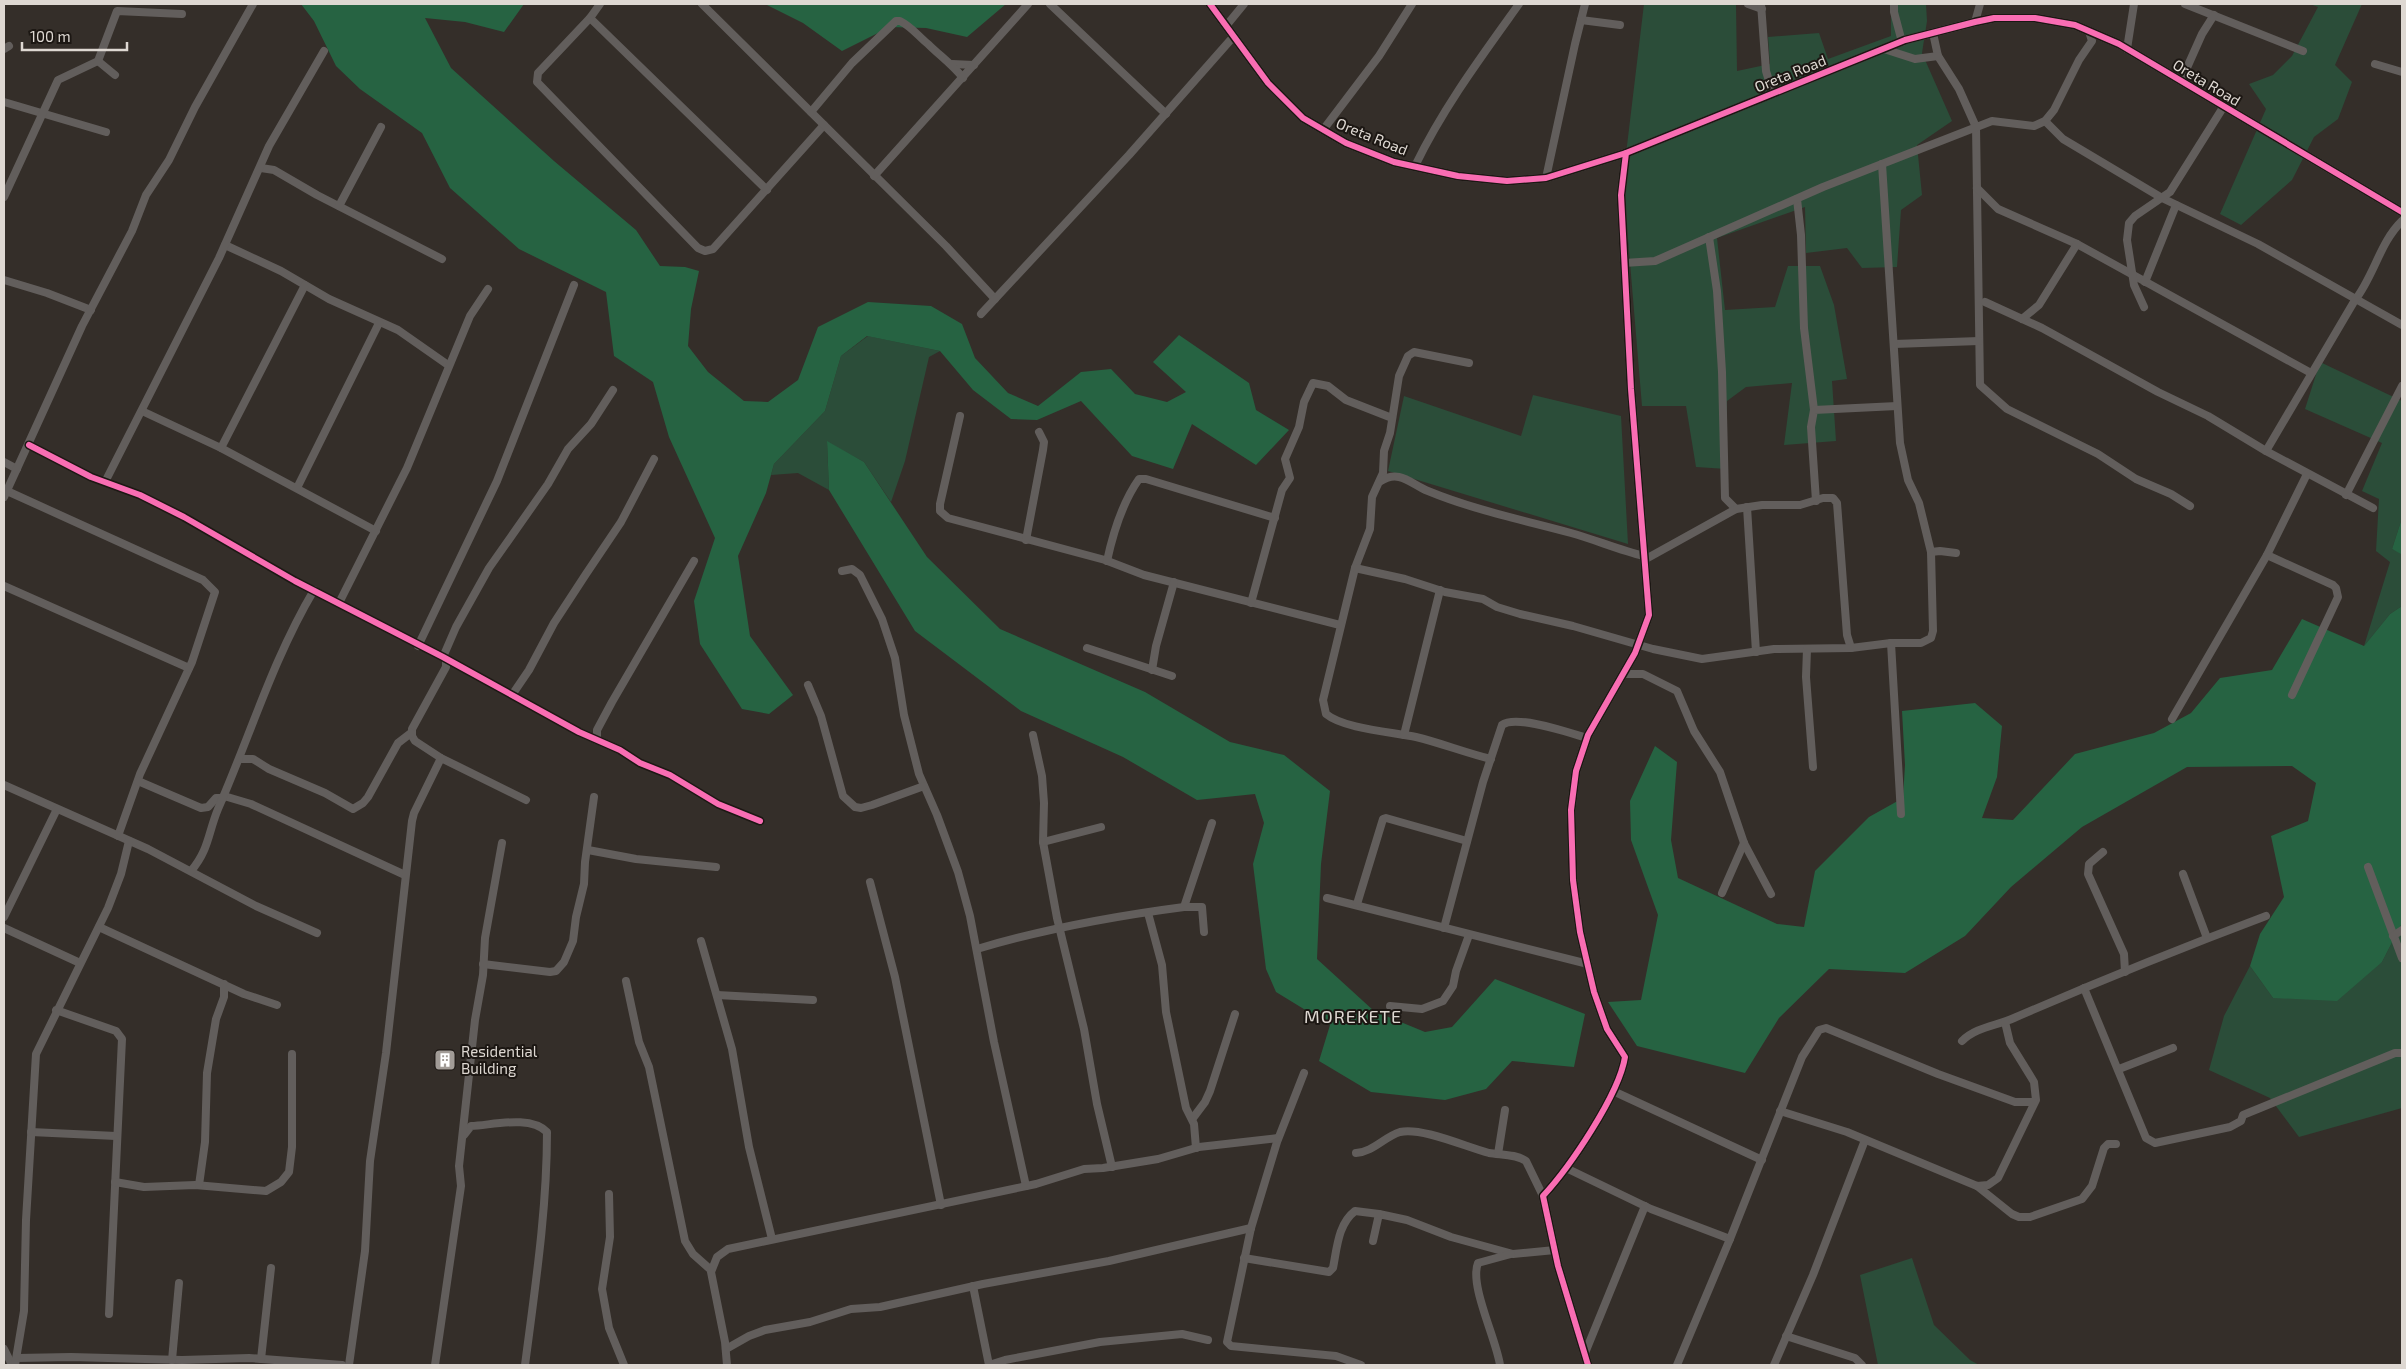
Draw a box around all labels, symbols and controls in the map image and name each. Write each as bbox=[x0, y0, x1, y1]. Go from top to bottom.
scale bar bbox=[22, 20, 128, 52]
text: 100 m bbox=[30, 27, 71, 45]
street label: Oreta Road bbox=[1752, 50, 1828, 96]
street label: Oreta Road bbox=[2170, 55, 2244, 109]
street label: Oreta Road bbox=[1334, 113, 1410, 159]
district label: MOREKETE bbox=[1304, 1005, 1402, 1027]
place label: Residential Building bbox=[461, 1042, 538, 1077]
building icon: Residential Building bbox=[433, 1048, 457, 1072]

